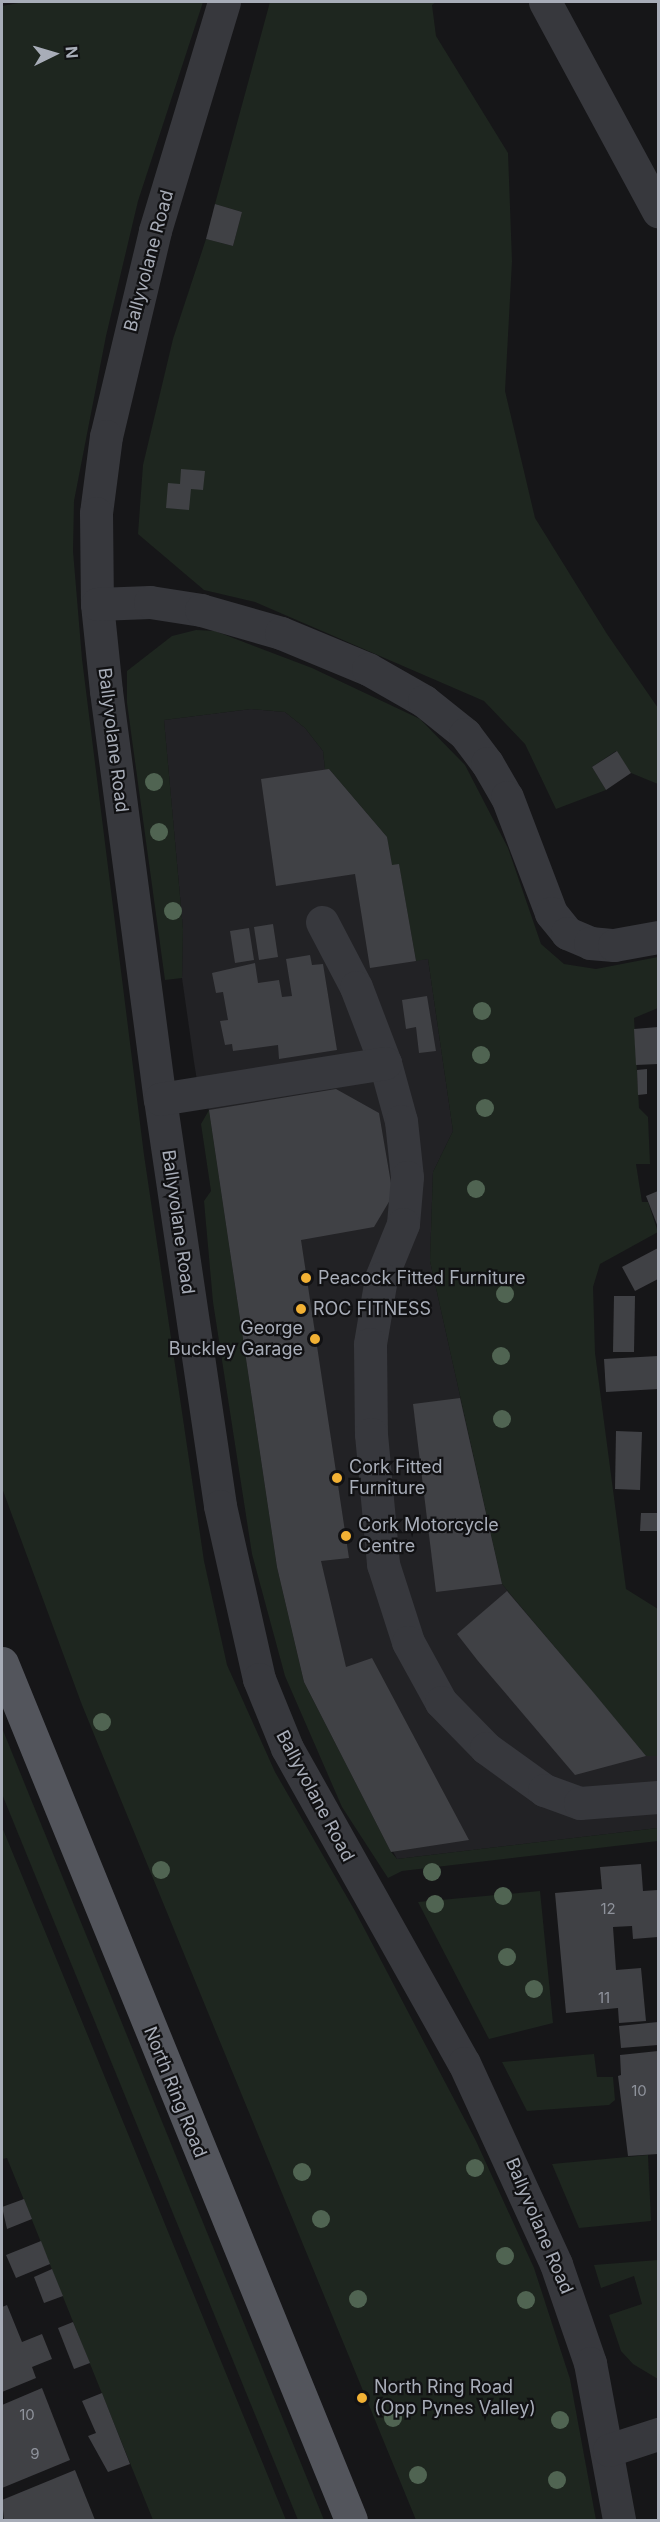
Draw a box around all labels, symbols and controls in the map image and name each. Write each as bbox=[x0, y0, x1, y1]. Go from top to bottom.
north arrow bbox=[24, 24, 84, 84]
text: N bbox=[61, 45, 82, 59]
street label: Ballyvolane Road bbox=[120, 188, 178, 334]
street label: Ballyvolane Road bbox=[93, 667, 133, 813]
street label: Ballyvolane Road bbox=[157, 1148, 199, 1296]
place label: Peacock Fitted Furniture bbox=[318, 1267, 525, 1289]
marker: Peacock Fitted Furniture bbox=[299, 1271, 313, 1285]
place label: ROC FITNESS bbox=[313, 1298, 431, 1320]
marker: ROC FITNESS bbox=[294, 1302, 308, 1316]
place label: George Buckley Garage bbox=[169, 1318, 303, 1360]
marker: George Buckley Garage bbox=[308, 1332, 322, 1346]
place label: Cork Fitted Furniture bbox=[349, 1457, 443, 1500]
marker: Cork Fitted Furniture bbox=[330, 1471, 344, 1485]
place label: Cork Motorcycle Centre bbox=[358, 1515, 499, 1558]
marker: Cork Motorcycle Centre bbox=[339, 1529, 353, 1543]
street label: Ballyvolane Road bbox=[271, 1727, 359, 1865]
house number: 12 bbox=[600, 1900, 616, 1918]
house number: 11 bbox=[598, 1989, 610, 2007]
street label: North Ring Road bbox=[139, 2023, 211, 2161]
house number: 10 bbox=[631, 2082, 647, 2100]
street label: Ballyvolane Road bbox=[501, 2155, 577, 2297]
place label: North Ring Road (Opp Pynes Valley) bbox=[374, 2377, 536, 2420]
marker: North Ring Road (Opp Pynes Valley) bbox=[355, 2391, 369, 2405]
house number: 10 bbox=[19, 2406, 35, 2424]
house number: 9 bbox=[30, 2445, 40, 2463]

